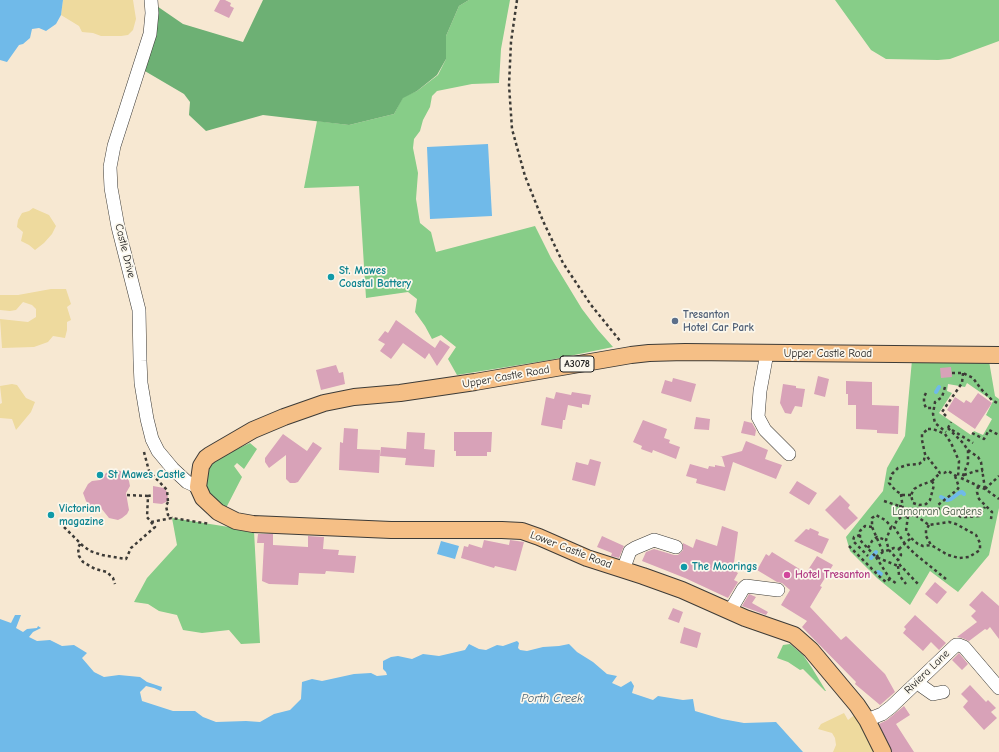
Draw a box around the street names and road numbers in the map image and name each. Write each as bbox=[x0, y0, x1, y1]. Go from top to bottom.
street label: Castle Drive bbox=[112, 223, 138, 279]
street label: Upper Castle Road bbox=[784, 347, 872, 361]
road number: A3078 bbox=[560, 356, 594, 372]
street label: Upper Castle Road bbox=[461, 363, 551, 391]
street label: Lower Castle Road bbox=[528, 528, 614, 572]
street label: Riviera Lane bbox=[902, 647, 952, 697]

